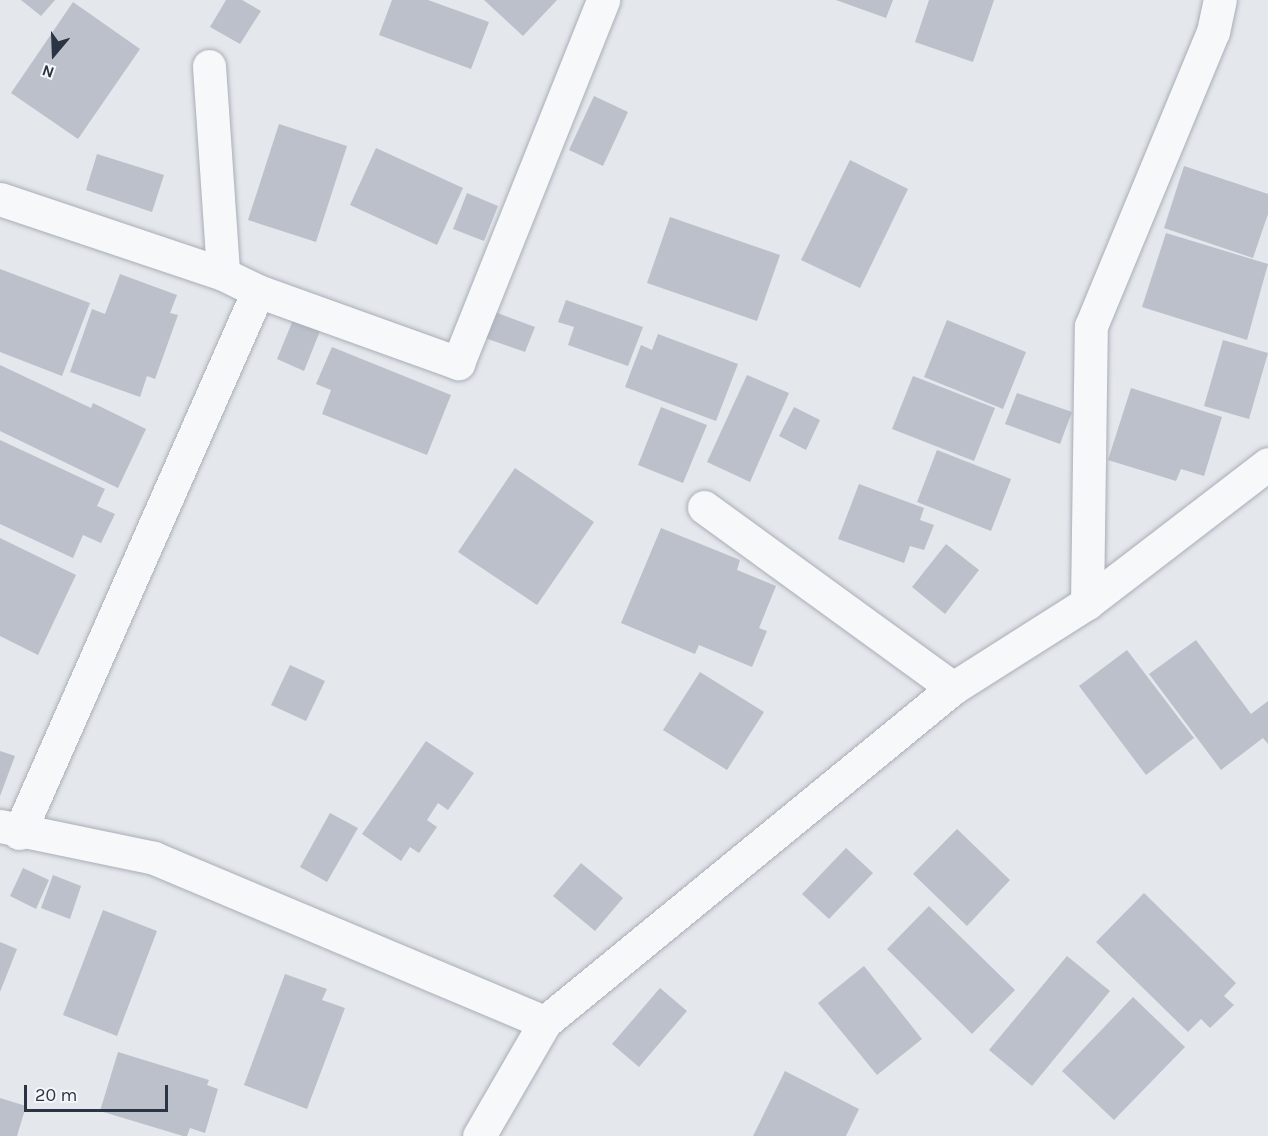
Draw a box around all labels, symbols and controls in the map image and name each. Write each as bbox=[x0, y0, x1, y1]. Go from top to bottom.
north arrow bbox=[24, 24, 84, 84]
text: N bbox=[39, 61, 57, 82]
scale bar bbox=[27, 1073, 171, 1111]
text: 20 m bbox=[35, 1084, 77, 1106]

